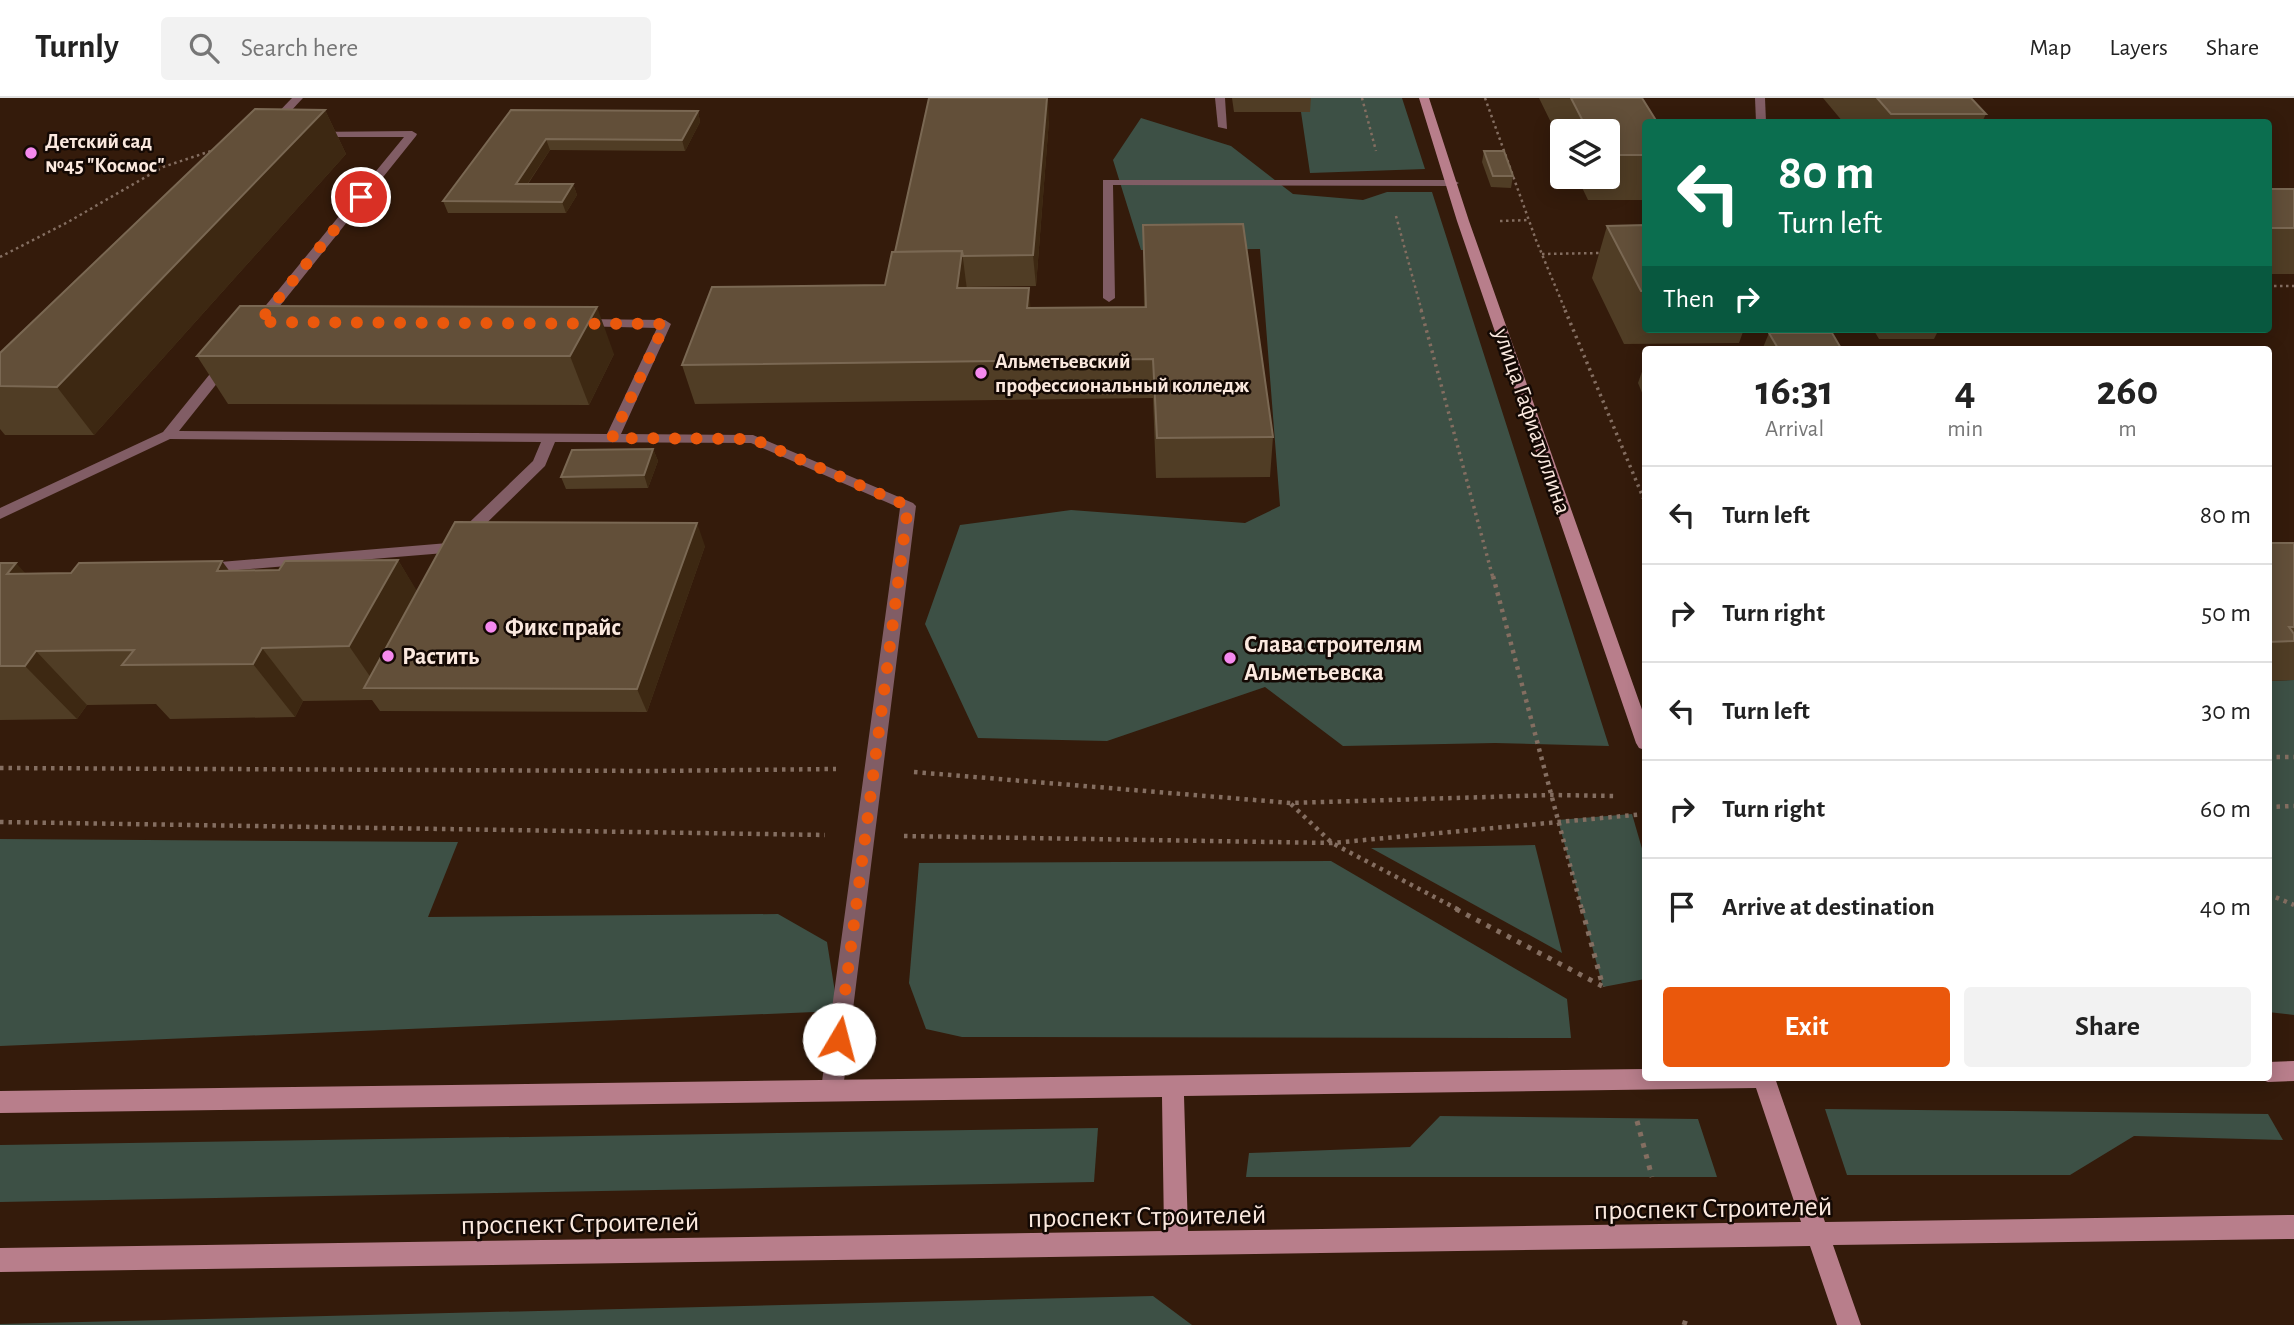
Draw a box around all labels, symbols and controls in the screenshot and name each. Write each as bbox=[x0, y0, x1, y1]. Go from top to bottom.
search box bbox=[161, 17, 651, 80]
icon: search bbox=[185, 29, 223, 67]
text: Turnly bbox=[35, 31, 119, 64]
text: Search here bbox=[241, 35, 358, 61]
text: Map bbox=[2029, 36, 2071, 60]
text: Layers bbox=[2109, 36, 2168, 60]
text: Share bbox=[2206, 36, 2259, 60]
map controls bbox=[1550, 119, 1620, 189]
button: layers bbox=[1550, 119, 1620, 189]
place label: Детский сад №45 "Космос" bbox=[45, 131, 165, 176]
marker: Детский сад №45 "Космос" bbox=[23, 145, 39, 161]
icon: left bbox=[1663, 147, 1754, 238]
text: 80 m bbox=[1778, 149, 1875, 198]
pin bbox=[331, 167, 391, 227]
icon: arrive bbox=[342, 178, 380, 216]
text: Turn left bbox=[1778, 207, 1882, 239]
icon: right bbox=[1728, 280, 1766, 318]
text: Then bbox=[1663, 286, 1714, 312]
street label: улица Гафиатуллина bbox=[1489, 324, 1575, 517]
place label: Альметьевский профессиональный колледж bbox=[995, 351, 1249, 396]
marker: Альметьевский профессиональный колледж bbox=[973, 365, 989, 381]
text: 16:31 bbox=[1755, 370, 1834, 412]
text: 4 bbox=[1955, 370, 1976, 412]
text: 260 bbox=[2097, 370, 2159, 412]
text: Arrival bbox=[1765, 418, 1824, 441]
text: min bbox=[1947, 418, 1983, 441]
text: m bbox=[2118, 418, 2137, 441]
icon: left bbox=[1663, 496, 1701, 534]
text: Turn left bbox=[1722, 502, 1810, 528]
text: 80 m bbox=[2200, 502, 2251, 528]
icon: right bbox=[1663, 594, 1701, 632]
text: Turn right bbox=[1722, 600, 1825, 626]
text: 50 m bbox=[2201, 600, 2251, 626]
place label: Фикс прайс bbox=[505, 616, 621, 640]
marker: Фикс прайс bbox=[483, 619, 499, 635]
place label: Слава строителям Альметьевска bbox=[1244, 633, 1422, 685]
place label: Растить bbox=[402, 645, 479, 669]
marker: Растить bbox=[380, 648, 396, 664]
marker: Слава строителям Альметьевска bbox=[1222, 650, 1238, 666]
icon: left bbox=[1663, 692, 1701, 730]
text: Turn left bbox=[1722, 698, 1810, 724]
text: 30 m bbox=[2201, 698, 2251, 724]
icon: right bbox=[1663, 790, 1701, 828]
text: Turn right bbox=[1722, 796, 1825, 822]
text: 60 m bbox=[2200, 796, 2251, 822]
icon: arrive bbox=[1663, 888, 1701, 926]
text: Arrive at destination bbox=[1722, 894, 1935, 920]
text: 40 m bbox=[2200, 894, 2251, 920]
button: Exit bbox=[1663, 987, 1950, 1067]
button: Share bbox=[1964, 987, 2251, 1067]
position arrow bbox=[802, 1002, 876, 1076]
street label: проспект Строителей bbox=[1593, 1193, 1833, 1225]
street label: проспект Строителей bbox=[1027, 1201, 1267, 1233]
street label: проспект Строителей bbox=[460, 1208, 700, 1240]

